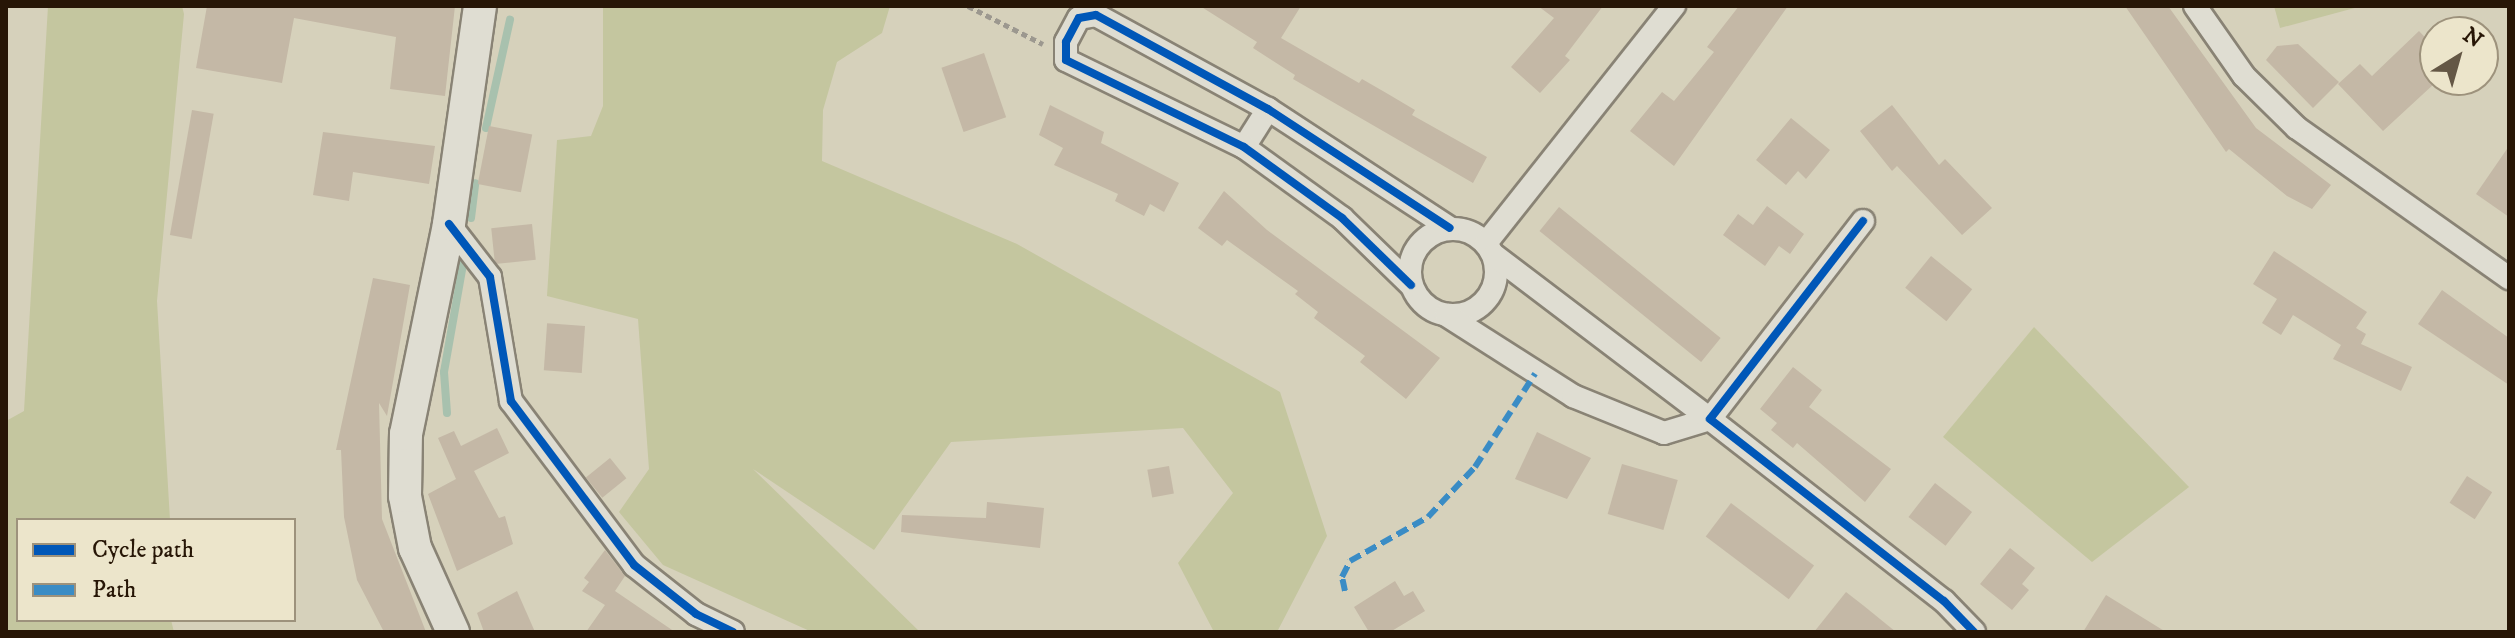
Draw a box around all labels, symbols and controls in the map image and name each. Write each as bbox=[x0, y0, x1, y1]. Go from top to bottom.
north arrow bbox=[2419, 16, 2499, 96]
text: N bbox=[2457, 22, 2488, 54]
legend bbox=[16, 518, 296, 622]
text: Cycle path bbox=[92, 535, 194, 565]
text: Path bbox=[92, 575, 136, 605]

